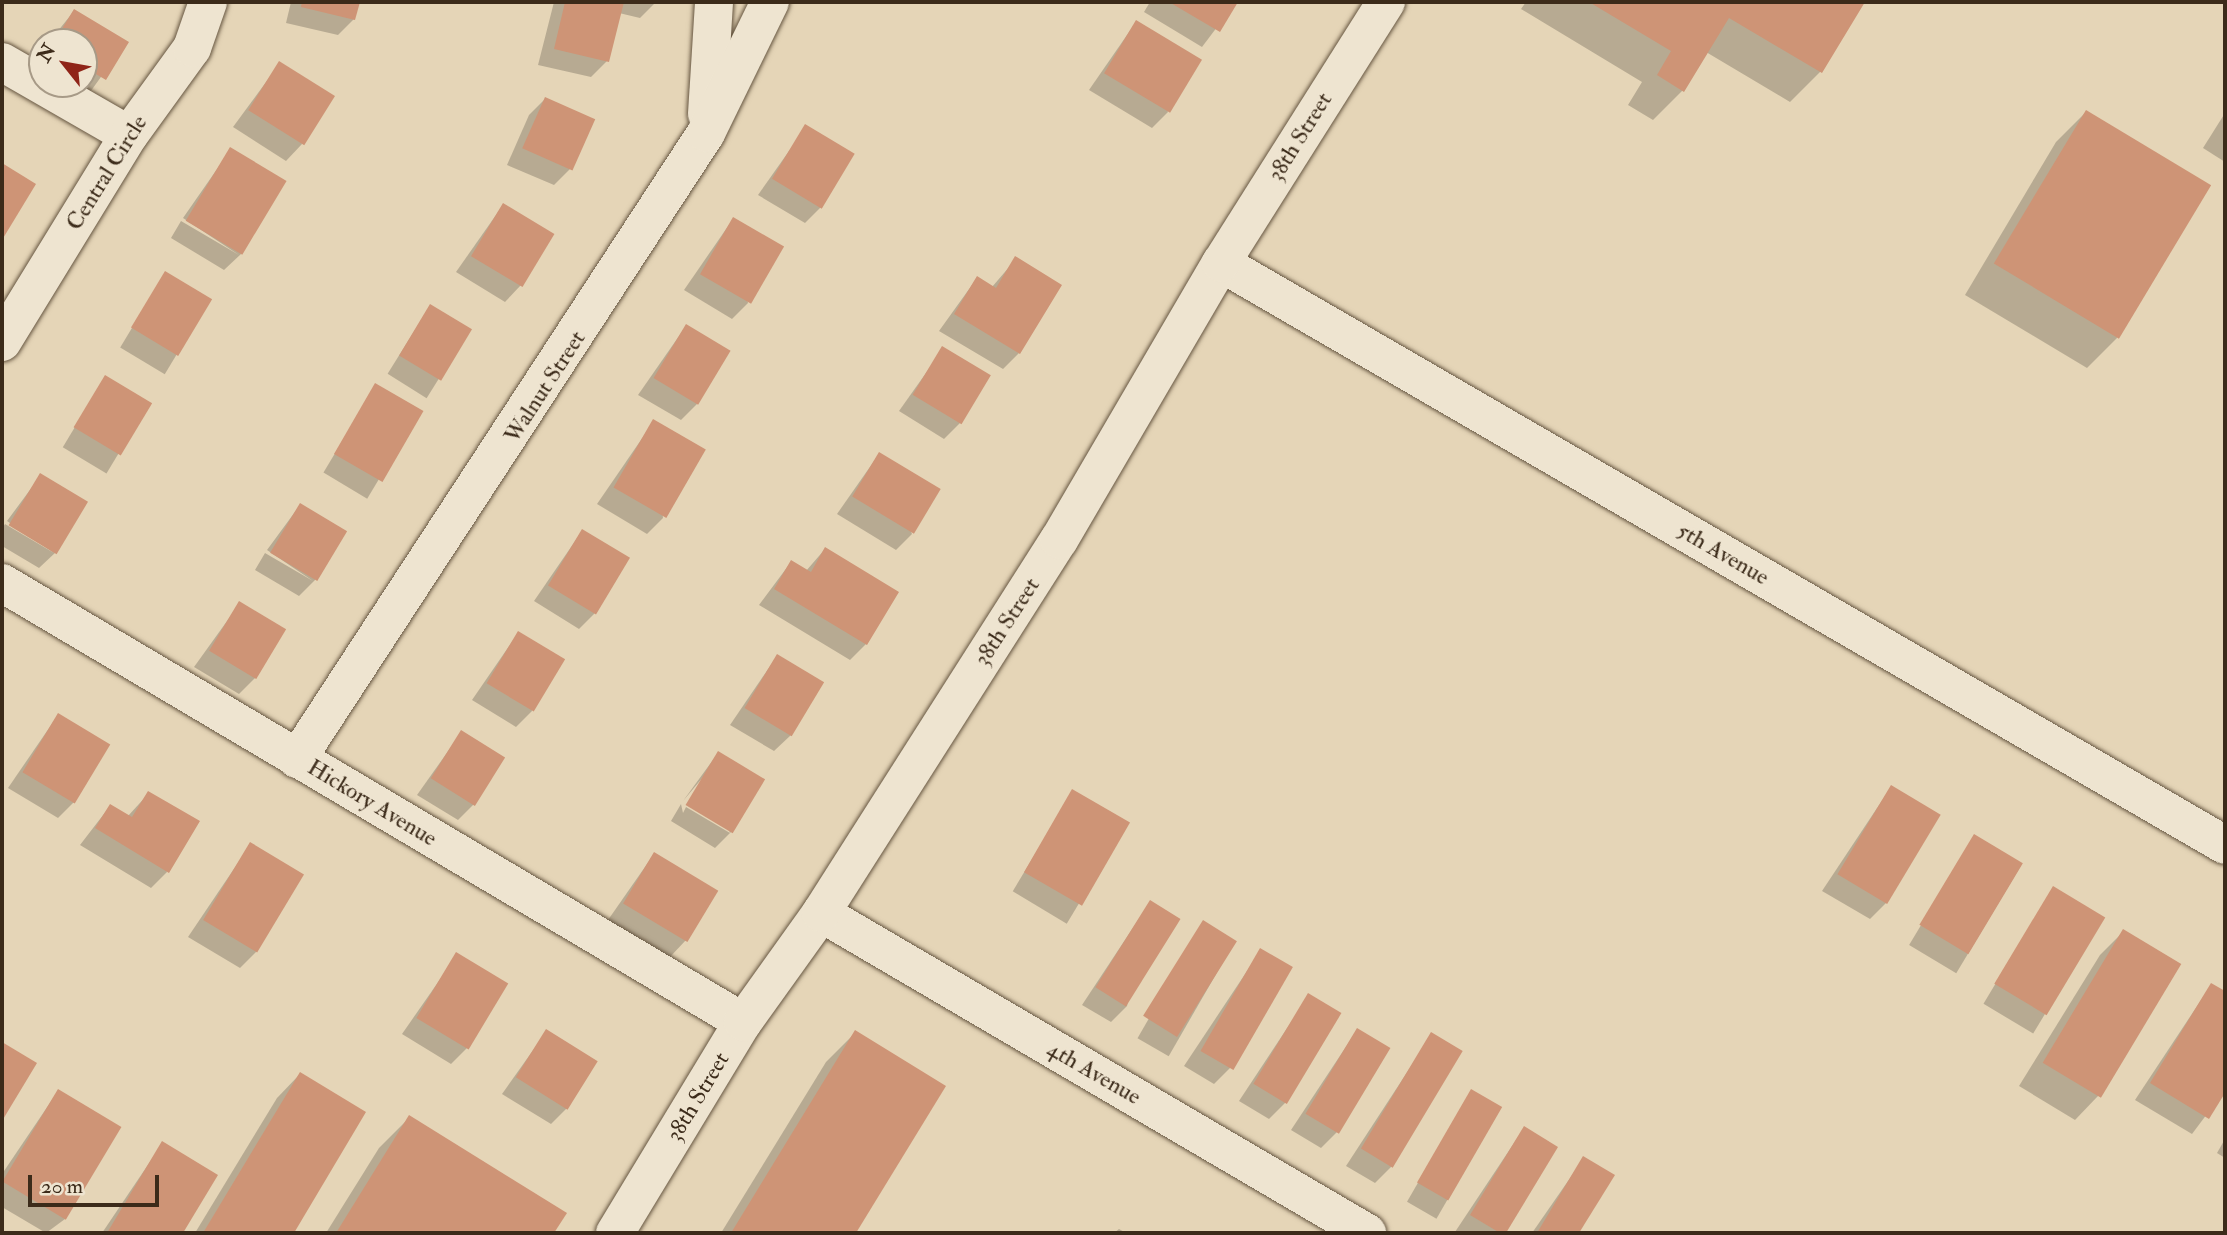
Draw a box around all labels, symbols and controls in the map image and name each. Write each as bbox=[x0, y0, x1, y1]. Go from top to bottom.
north arrow bbox=[28, 28, 98, 98]
text: N bbox=[32, 40, 61, 67]
street label: 38th Street bbox=[1262, 88, 1338, 186]
street label: Central Circle bbox=[61, 110, 153, 236]
street label: Walnut Street bbox=[499, 326, 591, 448]
street label: 5th Avenue bbox=[1672, 517, 1774, 591]
street label: 38th Street bbox=[968, 573, 1046, 671]
street label: Hickory Avenue bbox=[302, 754, 442, 852]
street label: 4th Avenue bbox=[1042, 1035, 1146, 1111]
street label: 38th Street bbox=[661, 1047, 735, 1147]
scale bar bbox=[32, 1162, 163, 1206]
text: 20 m bbox=[41, 1173, 83, 1200]

